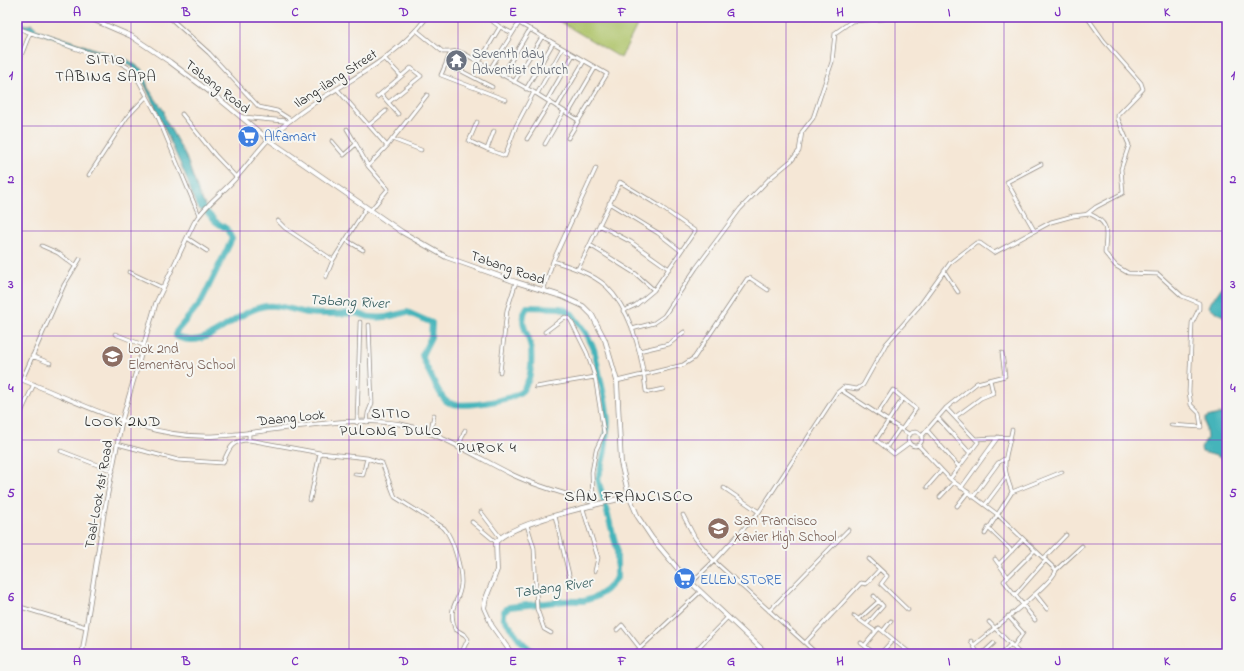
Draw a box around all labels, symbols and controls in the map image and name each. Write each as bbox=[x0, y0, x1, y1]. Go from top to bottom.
text: A bbox=[73, 3, 81, 22]
text: B bbox=[181, 3, 191, 22]
text: C bbox=[291, 3, 299, 22]
text: D bbox=[398, 3, 409, 22]
text: E bbox=[509, 3, 517, 22]
text: F bbox=[617, 3, 627, 22]
text: G bbox=[727, 3, 735, 22]
text: H bbox=[836, 3, 844, 22]
text: I bbox=[947, 3, 951, 22]
text: J bbox=[1055, 3, 1061, 22]
text: K bbox=[1164, 3, 1171, 22]
street label: Ilang-ilang Street bbox=[290, 44, 383, 115]
place label: Seventh day Adventist church bbox=[472, 44, 568, 81]
temple icon: Seventh day Adventist church bbox=[443, 48, 469, 74]
district label: SITIO TABING SAPA bbox=[55, 49, 157, 88]
street label: Tabang Road bbox=[179, 55, 254, 120]
text: 1 bbox=[9, 66, 14, 85]
text: 1 bbox=[1231, 66, 1236, 85]
supermarket icon: Alfamart bbox=[236, 123, 262, 149]
place label: Alfamart bbox=[264, 127, 317, 148]
text: 2 bbox=[7, 170, 15, 189]
text: 2 bbox=[1229, 170, 1237, 189]
street label: Tabang Road bbox=[467, 246, 548, 292]
text: 3 bbox=[7, 275, 14, 294]
text: 3 bbox=[1229, 275, 1236, 294]
water label: Tabang River bbox=[309, 289, 391, 316]
place label: Look 2nd Elementary School bbox=[128, 339, 235, 377]
school or university icon: Look 2nd Elementary School bbox=[100, 343, 126, 369]
text: 4 bbox=[7, 379, 14, 398]
text: 4 bbox=[1229, 379, 1236, 398]
district label: SITIO PULONG DULO bbox=[340, 403, 442, 442]
street label: Daang Look bbox=[255, 404, 327, 434]
district label: LOOK 2ND bbox=[84, 410, 162, 434]
district label: PUROK 4 bbox=[457, 437, 517, 459]
street label: Taal-Look 1st Road bbox=[80, 438, 119, 550]
text: 5 bbox=[7, 484, 15, 503]
text: 5 bbox=[1229, 484, 1237, 503]
district label: SAN FRANCISCO bbox=[564, 485, 694, 509]
place label: San Francisco Xavier High School bbox=[734, 511, 837, 549]
school or university icon: San Francisco Xavier High School bbox=[705, 515, 731, 541]
supermarket icon: ELLEN STORE bbox=[672, 566, 698, 592]
place label: ELLEN STORE bbox=[700, 570, 782, 591]
water label: Tabang River bbox=[512, 571, 596, 605]
text: 6 bbox=[7, 588, 14, 607]
text: 6 bbox=[1229, 588, 1236, 607]
text: A bbox=[73, 652, 81, 671]
text: B bbox=[181, 652, 191, 671]
text: C bbox=[291, 652, 299, 671]
text: D bbox=[398, 652, 409, 671]
text: E bbox=[509, 652, 517, 671]
text: F bbox=[617, 652, 627, 671]
text: G bbox=[727, 652, 735, 671]
text: H bbox=[836, 652, 844, 671]
text: I bbox=[947, 652, 951, 671]
text: J bbox=[1055, 652, 1061, 671]
text: K bbox=[1164, 652, 1171, 671]

